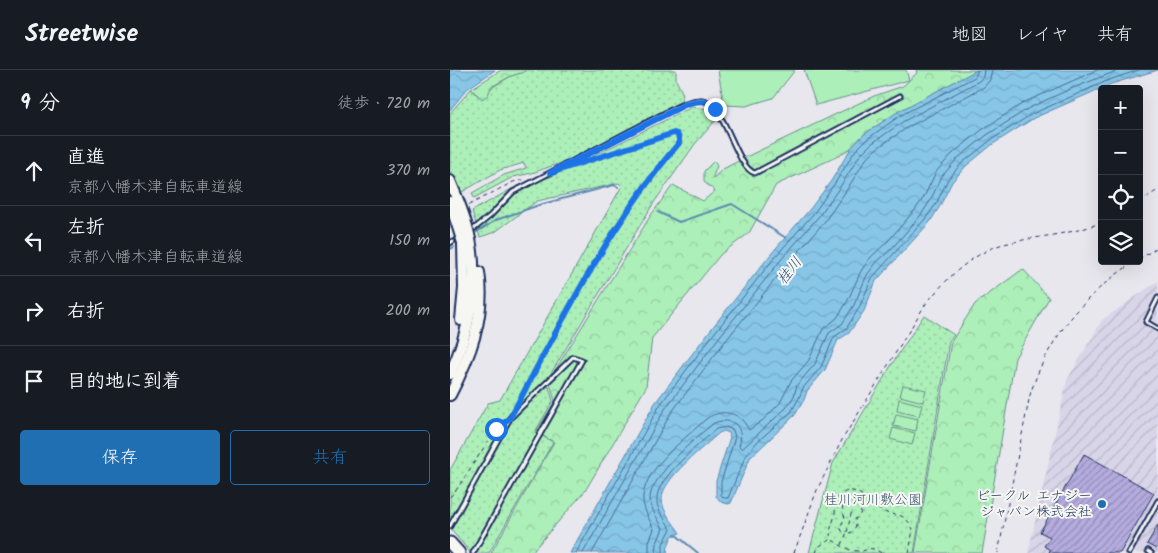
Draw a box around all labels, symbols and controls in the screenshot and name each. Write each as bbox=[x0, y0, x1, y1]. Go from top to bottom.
text: Streetwise bbox=[25, 15, 138, 54]
text: 地図 bbox=[952, 21, 988, 50]
text: レイヤ bbox=[1016, 21, 1069, 50]
text: 共有 bbox=[1097, 21, 1133, 50]
map controls bbox=[1098, 85, 1143, 265]
button: + bbox=[1098, 85, 1143, 130]
text: 9 分 bbox=[20, 87, 60, 120]
text: 徒歩 · 720 m bbox=[338, 91, 430, 116]
route end bbox=[704, 98, 727, 121]
button: − bbox=[1098, 130, 1143, 175]
text: 直進 bbox=[67, 143, 105, 173]
icon: ahead bbox=[20, 157, 48, 185]
text: 370 m bbox=[386, 158, 430, 183]
text: 京都八幡木津自転車道線 bbox=[67, 175, 243, 200]
button: locate bbox=[1098, 175, 1143, 220]
text: 左折 bbox=[67, 213, 105, 243]
button: layers bbox=[1098, 220, 1143, 265]
icon: left bbox=[20, 227, 48, 255]
text: 150 m bbox=[389, 228, 430, 253]
text: 京都八幡木津自転車道線 bbox=[67, 245, 243, 270]
water label: 桂川 bbox=[771, 252, 809, 290]
icon: right bbox=[20, 297, 48, 325]
text: 右折 bbox=[67, 297, 105, 327]
text: 200 m bbox=[386, 298, 430, 323]
icon: arrive bbox=[20, 367, 48, 395]
text: 目的地に到着 bbox=[67, 367, 181, 397]
route start bbox=[485, 418, 508, 441]
button: 保存 bbox=[20, 430, 220, 485]
button: 共有 bbox=[230, 430, 430, 485]
place label: ビークル エナジー ジャパン株式会社 bbox=[976, 485, 1092, 523]
park label: 桂川河川敷公園 bbox=[824, 489, 922, 511]
marker: ビークル エナジー ジャパン株式会社 bbox=[1096, 498, 1108, 510]

